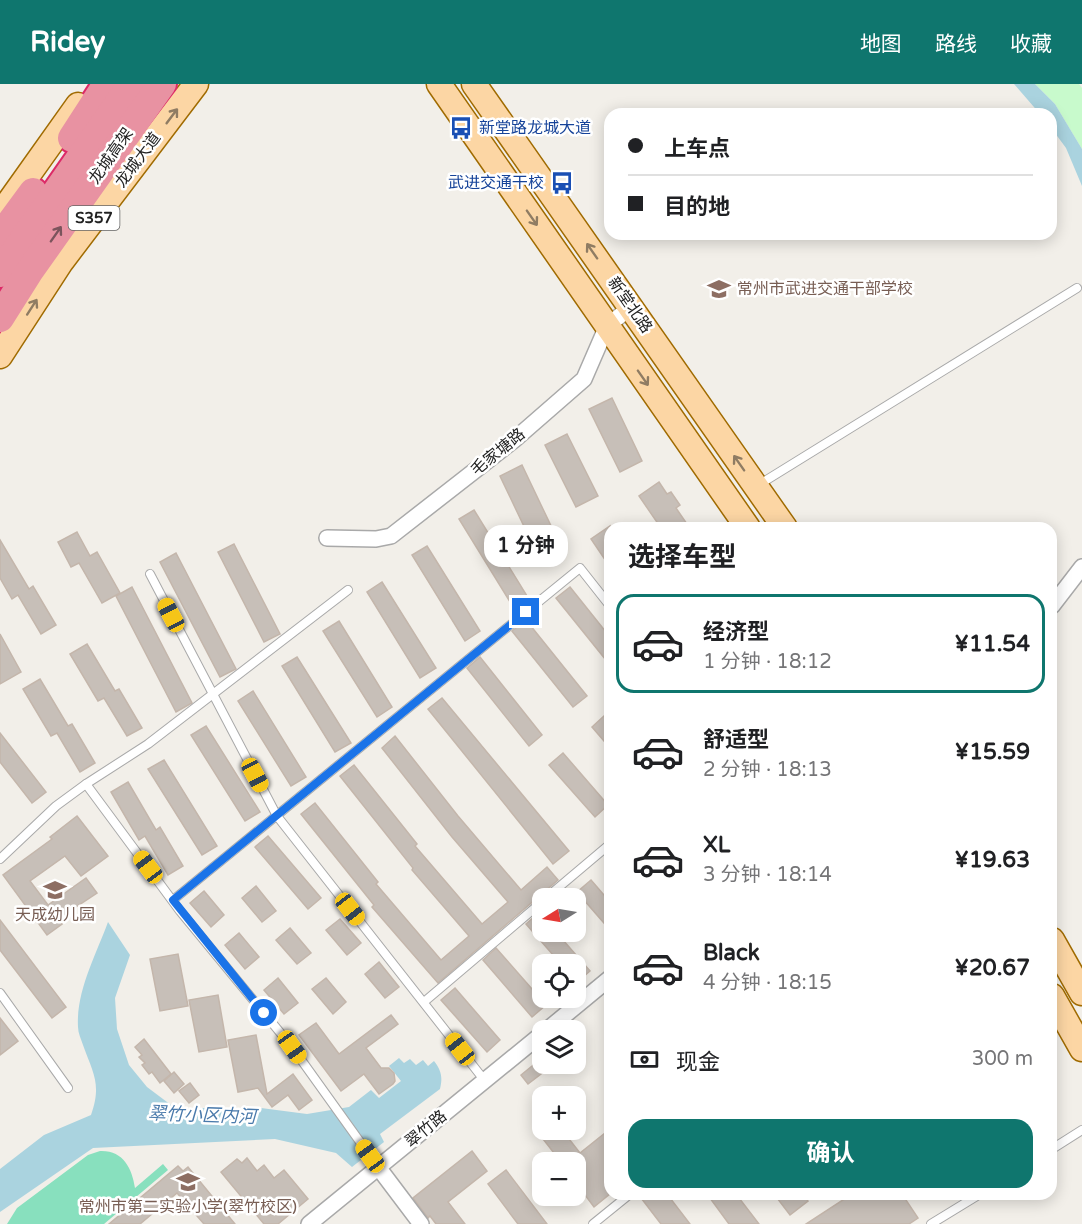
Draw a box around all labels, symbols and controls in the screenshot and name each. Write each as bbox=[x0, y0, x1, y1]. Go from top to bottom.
text: Ridey bbox=[30, 25, 105, 59]
text: 地图 bbox=[860, 32, 902, 57]
text: 路线 bbox=[935, 32, 977, 57]
text: 收藏 bbox=[1010, 32, 1052, 57]
one-way arrow bbox=[165, 109, 178, 125]
bus stop icon: 新堂路龙城大道 bbox=[448, 115, 474, 141]
place label: 新堂路龙城大道 bbox=[479, 118, 591, 138]
street label: 龙城高架 bbox=[84, 124, 138, 188]
street label: 龙城大道 bbox=[111, 128, 165, 192]
text: 上车点 bbox=[664, 136, 730, 162]
bus stop icon: 武进交通干校 bbox=[549, 170, 575, 196]
place label: 武进交通干校 bbox=[448, 173, 544, 193]
text: 目的地 bbox=[664, 194, 730, 220]
road number: S357 bbox=[68, 206, 119, 230]
one-way arrow bbox=[526, 210, 538, 226]
one-way arrow bbox=[50, 227, 62, 243]
one-way arrow bbox=[586, 243, 598, 260]
street label: 新堂北路 bbox=[603, 273, 657, 337]
school or university icon: 常州市武进交通干部学校 bbox=[706, 276, 732, 302]
place label: 常州市武进交通干部学校 bbox=[737, 279, 913, 299]
one-way arrow bbox=[26, 299, 38, 316]
one-way arrow bbox=[637, 370, 650, 386]
street label: 毛家塘路 bbox=[467, 424, 529, 480]
one-way arrow bbox=[733, 455, 745, 471]
callout: 1 分钟 bbox=[484, 525, 568, 567]
text: 1 分钟 bbox=[497, 534, 555, 558]
text: 选择车型 bbox=[628, 541, 736, 574]
car bbox=[155, 595, 187, 635]
route end bbox=[512, 598, 539, 625]
icon: car bbox=[631, 617, 685, 671]
text: 经济型 bbox=[703, 619, 769, 645]
text: ¥11.54 bbox=[955, 631, 1030, 657]
text: 1 分钟 · 18:12 bbox=[703, 650, 832, 674]
icon: car bbox=[631, 725, 685, 779]
text: 舒适型 bbox=[703, 727, 769, 753]
text: ¥15.59 bbox=[955, 739, 1030, 765]
car bbox=[239, 755, 271, 795]
text: 2 分钟 · 18:13 bbox=[703, 758, 832, 782]
text: XL bbox=[703, 832, 730, 858]
icon: car bbox=[631, 833, 685, 887]
car bbox=[130, 847, 166, 887]
text: ¥19.63 bbox=[955, 847, 1030, 873]
text: 3 分钟 · 18:14 bbox=[703, 863, 832, 887]
school or university icon: 天成幼儿园 bbox=[42, 877, 68, 903]
north arrow bbox=[532, 888, 586, 942]
map controls bbox=[532, 888, 586, 1206]
car bbox=[332, 889, 368, 929]
place label: 天成幼儿园 bbox=[15, 905, 95, 925]
text: Black bbox=[703, 940, 760, 966]
icon: car bbox=[631, 941, 685, 995]
button: locate bbox=[532, 954, 586, 1008]
text: ¥20.67 bbox=[955, 955, 1030, 981]
text: 4 分钟 · 18:15 bbox=[703, 971, 832, 995]
route start bbox=[250, 999, 277, 1026]
button: layers bbox=[532, 1020, 586, 1074]
car bbox=[274, 1027, 310, 1067]
car bbox=[442, 1029, 478, 1069]
icon: cash bbox=[628, 1043, 661, 1076]
text: 300 m bbox=[972, 1047, 1033, 1071]
text: 现金 bbox=[676, 1049, 720, 1075]
button: + bbox=[532, 1086, 586, 1140]
water label: 翠竹小区内河 bbox=[148, 1102, 259, 1128]
street label: 翠竹路 bbox=[401, 1106, 451, 1152]
button: 确认 bbox=[628, 1119, 1033, 1188]
car bbox=[352, 1136, 388, 1176]
button: − bbox=[532, 1152, 586, 1206]
school or university icon: 常州市第二实验小学(翠竹校区) bbox=[175, 1169, 201, 1195]
place label: 常州市第二实验小学(翠竹校区) bbox=[79, 1197, 297, 1217]

